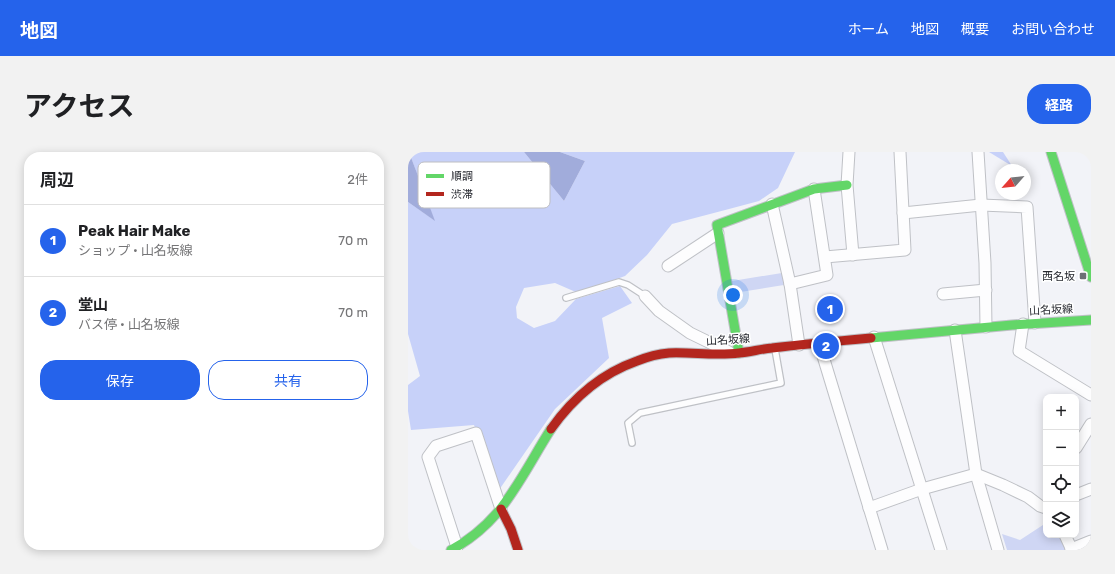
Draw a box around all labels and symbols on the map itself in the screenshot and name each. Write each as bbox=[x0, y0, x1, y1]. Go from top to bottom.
legend bbox=[418, 162, 550, 208]
north arrow bbox=[995, 164, 1031, 200]
text: 順調 bbox=[451, 170, 473, 183]
text: 渋滞 bbox=[451, 188, 473, 201]
place label: 西名坂 bbox=[1042, 270, 1075, 283]
marker: 西名坂 bbox=[1078, 271, 1088, 281]
your location bbox=[723, 285, 743, 305]
pin: 1 bbox=[817, 294, 843, 324]
street label: 山名坂線 bbox=[1029, 302, 1073, 318]
pin: 2 bbox=[813, 331, 839, 361]
street label: 山名坂線 bbox=[706, 332, 750, 348]

